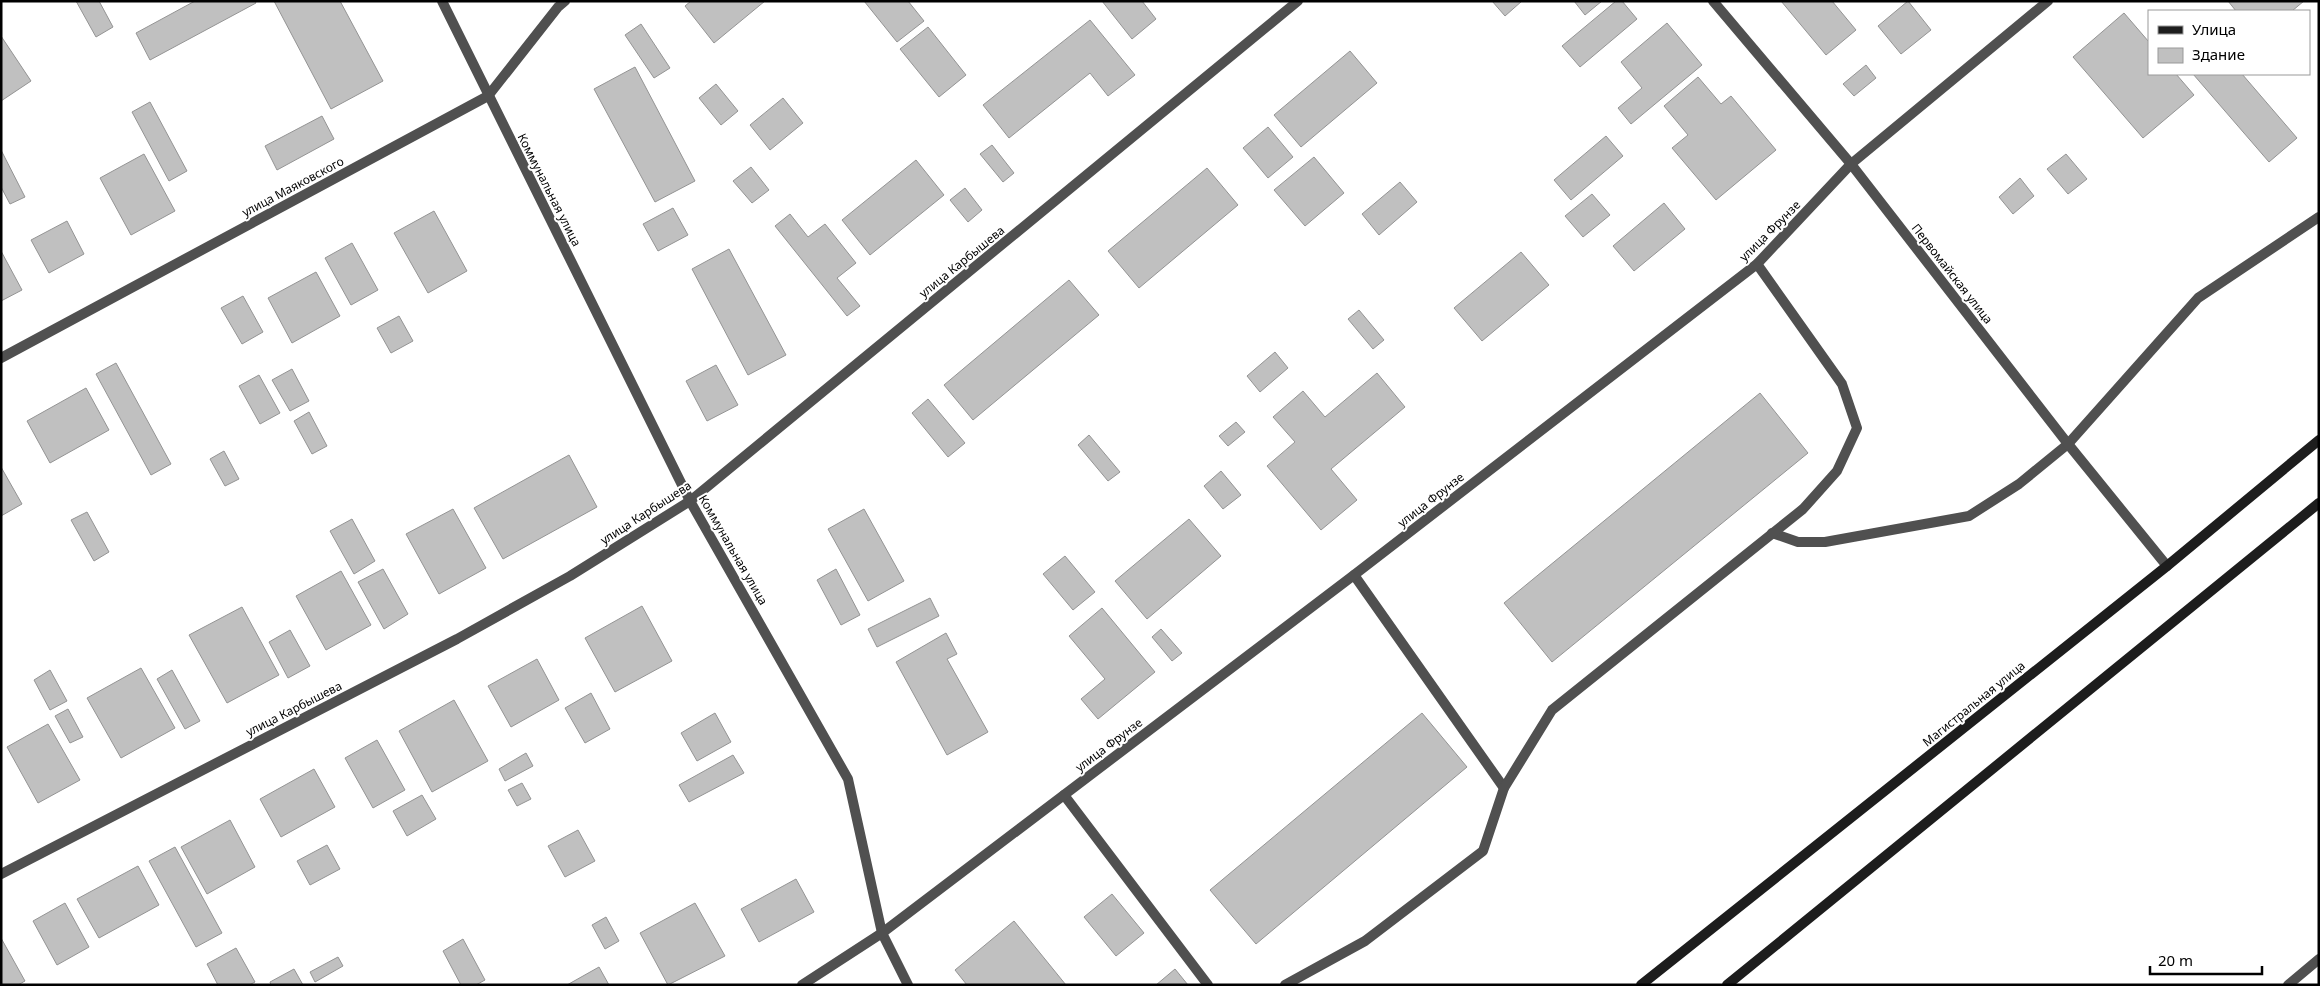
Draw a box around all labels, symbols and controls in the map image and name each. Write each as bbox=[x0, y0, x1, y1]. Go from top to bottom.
legend bbox=[2148, 10, 2310, 75]
text: Улица bbox=[2192, 19, 2236, 39]
text: Здание bbox=[2192, 44, 2245, 64]
street label: Коммунальная улица bbox=[514, 130, 585, 249]
street label: улица Маяковского bbox=[239, 153, 347, 221]
street label: улица Фрунзе bbox=[1735, 196, 1804, 265]
street label: Первомайская улица bbox=[1908, 220, 1997, 327]
street label: улица Карбышева bbox=[915, 222, 1008, 301]
street label: улица Фрунзе bbox=[1394, 468, 1468, 531]
street label: улица Карбышева bbox=[597, 477, 695, 548]
street label: Коммунальная улица bbox=[695, 492, 772, 608]
street label: Магистральная улица bbox=[1919, 657, 2029, 750]
street label: улица Карбышева bbox=[243, 677, 345, 740]
street label: улица Фрунзе bbox=[1072, 714, 1146, 775]
scale bar bbox=[2150, 944, 2262, 976]
text: 20 m bbox=[2158, 950, 2193, 970]

